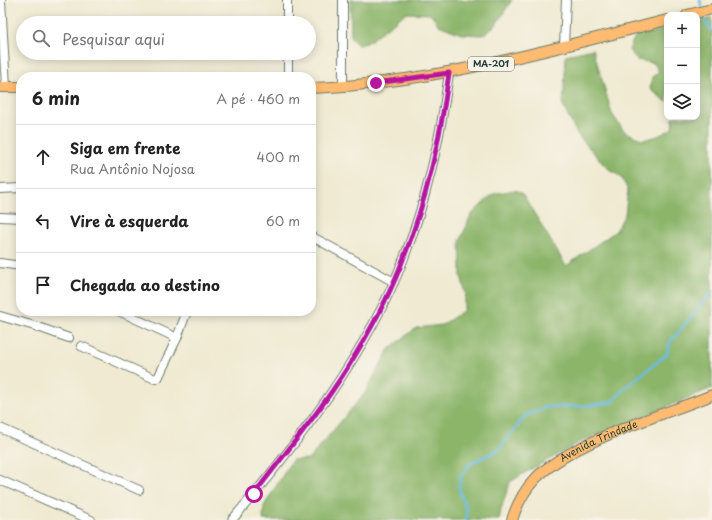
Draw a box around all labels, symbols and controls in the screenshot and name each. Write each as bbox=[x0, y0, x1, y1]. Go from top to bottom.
map controls bbox=[664, 12, 700, 120]
button: + bbox=[664, 12, 700, 48]
search box bbox=[16, 16, 316, 60]
icon: search bbox=[30, 27, 52, 49]
text: Pesquisar aqui bbox=[62, 27, 165, 50]
button: − bbox=[664, 48, 700, 84]
road number: MA-201 bbox=[468, 57, 514, 71]
route end bbox=[367, 74, 385, 92]
button: layers bbox=[664, 84, 700, 120]
text: 6 min bbox=[32, 85, 80, 111]
text: A pé · 460 m bbox=[217, 89, 300, 108]
text: Siga em frente bbox=[70, 136, 180, 159]
icon: ahead bbox=[32, 146, 54, 168]
text: 400 m bbox=[257, 147, 300, 166]
text: Rua Antônio Nojosa bbox=[70, 159, 195, 178]
text: Vire à esquerda bbox=[70, 209, 189, 232]
icon: left bbox=[32, 210, 54, 232]
text: 60 m bbox=[266, 211, 300, 230]
text: Chegada ao destino bbox=[70, 273, 220, 296]
icon: arrive bbox=[32, 274, 54, 296]
street label: Avenida Trindade bbox=[556, 416, 639, 465]
route start bbox=[245, 485, 263, 503]

